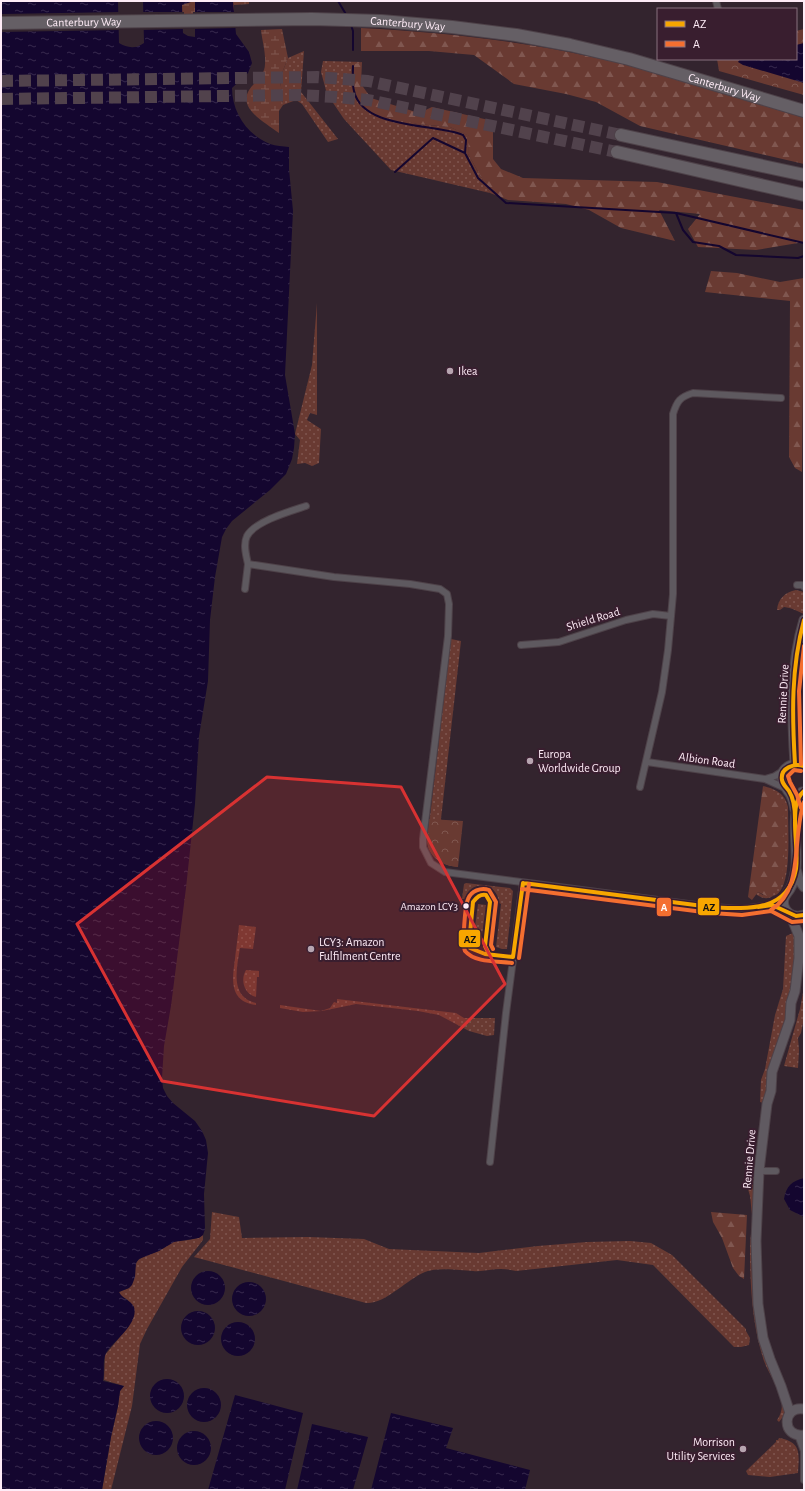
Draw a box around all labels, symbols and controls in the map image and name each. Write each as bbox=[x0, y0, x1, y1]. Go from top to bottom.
legend bbox=[657, 8, 797, 60]
street label: Canterbury Way bbox=[46, 15, 122, 29]
street label: Canterbury Way bbox=[370, 15, 446, 33]
text: AZ bbox=[693, 18, 706, 30]
text: A bbox=[693, 38, 700, 50]
street label: Canterbury Way bbox=[687, 71, 762, 105]
place label: Ikea bbox=[458, 365, 478, 377]
marker: Ikea bbox=[445, 366, 455, 376]
street label: Shield Road bbox=[565, 605, 621, 633]
street label: Rennie Drive bbox=[775, 664, 791, 724]
place label: Europa Worldwide Group bbox=[538, 748, 621, 774]
street label: Albion Road bbox=[678, 750, 736, 770]
marker: Europa Worldwide Group bbox=[525, 756, 535, 766]
line badge: A bbox=[656, 897, 672, 917]
line badge: AZ bbox=[697, 897, 720, 916]
place label: Amazon LCY3 bbox=[400, 901, 458, 912]
marker: Amazon LCY3 bbox=[461, 901, 471, 911]
text: A bbox=[661, 902, 668, 913]
text: AZ bbox=[703, 902, 715, 913]
line badge: AZ bbox=[458, 929, 481, 948]
text: AZ bbox=[464, 934, 476, 945]
place label: LCY3: Amazon Fulfilment Centre bbox=[319, 936, 400, 962]
marker: LCY3: Amazon Fulfilment Centre bbox=[306, 944, 316, 954]
street label: Rennie Drive bbox=[740, 1129, 758, 1189]
place label: Morrison Utility Services bbox=[666, 1436, 735, 1463]
marker: Morrison Utility Services bbox=[738, 1444, 748, 1454]

